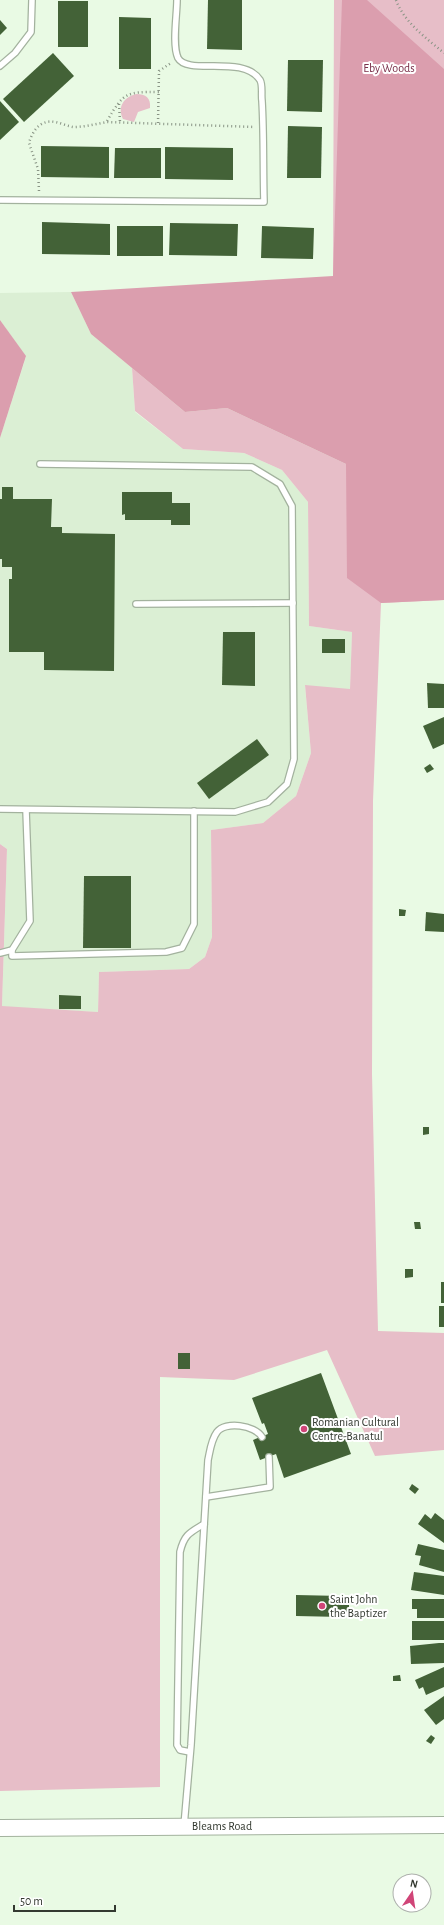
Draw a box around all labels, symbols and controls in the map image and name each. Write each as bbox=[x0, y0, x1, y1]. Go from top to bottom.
park label: Eby Woods bbox=[363, 62, 415, 75]
place label: Romanian Cultural Centre-Banatul bbox=[312, 1416, 399, 1442]
marker: Romanian Cultural Centre-Banatul bbox=[299, 1424, 309, 1434]
place label: Saint John the Baptizer bbox=[330, 1593, 387, 1619]
marker: Saint John the Baptizer bbox=[317, 1601, 327, 1611]
street label: Bleams Road bbox=[192, 1820, 252, 1832]
north arrow bbox=[392, 1873, 432, 1913]
text: N bbox=[409, 1878, 419, 1890]
scale bar bbox=[14, 1887, 115, 1913]
text: 50 m bbox=[20, 1895, 43, 1907]

